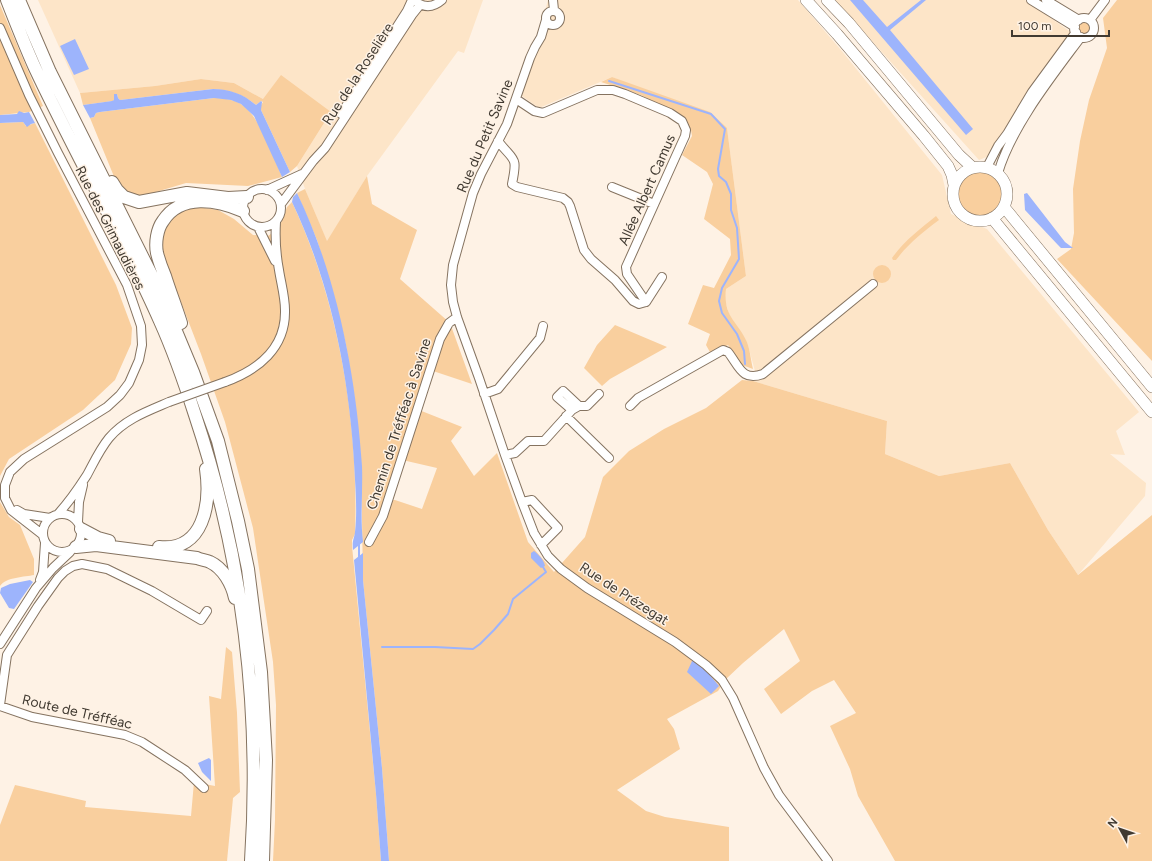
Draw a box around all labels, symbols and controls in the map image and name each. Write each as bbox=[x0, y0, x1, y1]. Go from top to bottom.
scale bar bbox=[1012, 12, 1109, 38]
text: 100 m bbox=[1018, 19, 1052, 33]
street label: Rue de la Roselière bbox=[319, 20, 397, 128]
street label: Rue du Petit Savine bbox=[453, 76, 517, 195]
street label: Allée Albert Camus bbox=[615, 132, 679, 248]
street label: Rue des Grimaudières bbox=[71, 163, 149, 293]
street label: Chemin de Tréfféac à Savine bbox=[363, 336, 435, 512]
street label: Rue de Prézegat bbox=[576, 559, 672, 629]
street label: Route de Tréfféac bbox=[20, 691, 134, 733]
north arrow bbox=[1100, 809, 1140, 849]
text: N bbox=[1105, 815, 1120, 830]

